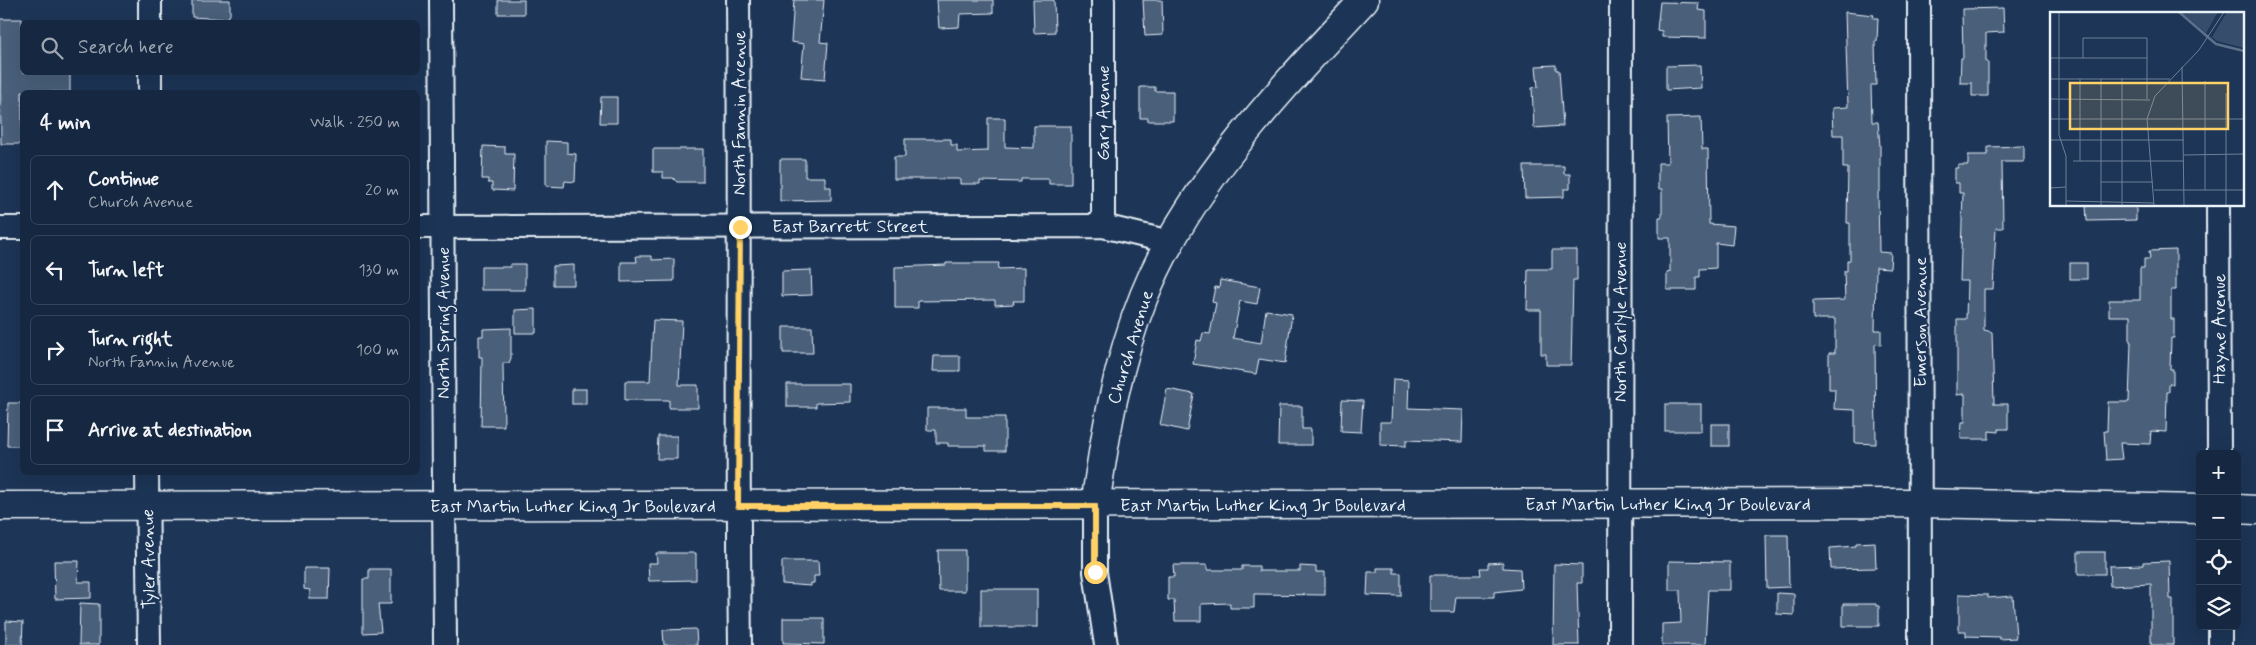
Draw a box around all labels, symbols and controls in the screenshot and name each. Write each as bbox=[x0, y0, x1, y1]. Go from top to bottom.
inset map bbox=[2050, 12, 2244, 206]
search box bbox=[20, 20, 420, 75]
street label: North Fannin Avenue bbox=[728, 30, 752, 196]
icon: search bbox=[38, 34, 66, 62]
text: Search here bbox=[78, 35, 174, 60]
street label: Gary Avenue bbox=[1092, 65, 1116, 161]
text: 4 min bbox=[40, 109, 91, 137]
text: Walk · 250 m bbox=[310, 112, 400, 133]
text: Continue bbox=[88, 167, 159, 192]
icon: ahead bbox=[41, 176, 69, 204]
text: 20 m bbox=[365, 180, 399, 201]
text: Church Avenue bbox=[88, 192, 193, 213]
street label: East Barrett Street bbox=[772, 215, 928, 239]
route end bbox=[729, 216, 752, 239]
street label: North Carlyle Avenue bbox=[1609, 242, 1633, 402]
street label: North Spring Avenue bbox=[432, 247, 458, 399]
icon: left bbox=[41, 256, 69, 284]
street label: Emerson Avenue bbox=[1909, 257, 1933, 387]
text: Turn left bbox=[88, 258, 164, 283]
text: 130 m bbox=[358, 260, 399, 281]
street label: Hayne Avenue bbox=[2208, 274, 2232, 384]
street label: Church Avenue bbox=[1102, 287, 1160, 407]
text: Turn right bbox=[88, 327, 172, 352]
icon: right bbox=[41, 336, 69, 364]
text: 100 m bbox=[356, 340, 399, 361]
text: North Fannin Avenue bbox=[88, 352, 235, 373]
icon: arrive bbox=[41, 416, 69, 444]
text: Arrive at destination bbox=[88, 418, 252, 443]
map controls bbox=[2196, 450, 2241, 630]
button: + bbox=[2196, 450, 2241, 495]
street label: East Martin Luther King Jr Boulevard bbox=[1525, 493, 1811, 517]
street label: East Martin Luther King Jr Boulevard bbox=[1120, 494, 1406, 518]
street label: East Martin Luther King Jr Boulevard bbox=[430, 495, 716, 519]
button: − bbox=[2196, 495, 2241, 540]
street label: Tyler Avenue bbox=[136, 509, 162, 609]
button: locate bbox=[2196, 540, 2241, 585]
route start bbox=[1084, 561, 1107, 584]
button: layers bbox=[2196, 585, 2241, 630]

